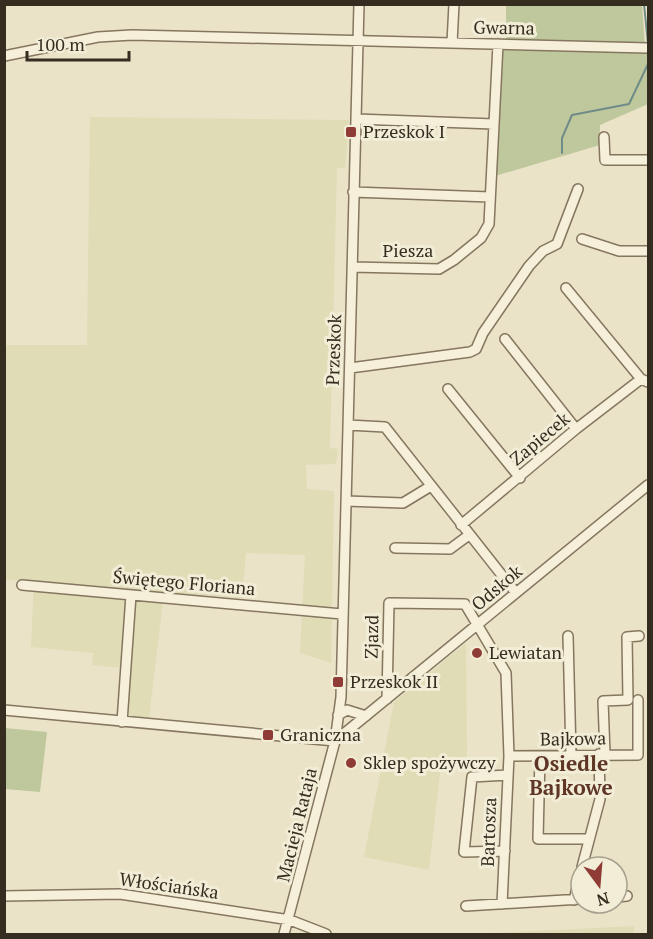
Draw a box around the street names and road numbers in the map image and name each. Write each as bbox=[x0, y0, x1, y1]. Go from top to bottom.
street label: Gwarna bbox=[473, 14, 535, 40]
street label: Piesza bbox=[383, 238, 433, 262]
street label: Przeskok bbox=[320, 313, 346, 386]
street label: Zapiecek bbox=[504, 406, 575, 470]
street label: Odskok bbox=[466, 558, 527, 616]
street label: Świętego Floriana bbox=[112, 564, 256, 600]
street label: Zjazd bbox=[359, 615, 383, 659]
street label: Bajkowa bbox=[540, 725, 606, 751]
street label: Macieja Rataja bbox=[270, 765, 322, 884]
street label: Bartosza bbox=[475, 797, 501, 867]
street label: Włościańska bbox=[118, 866, 220, 904]

